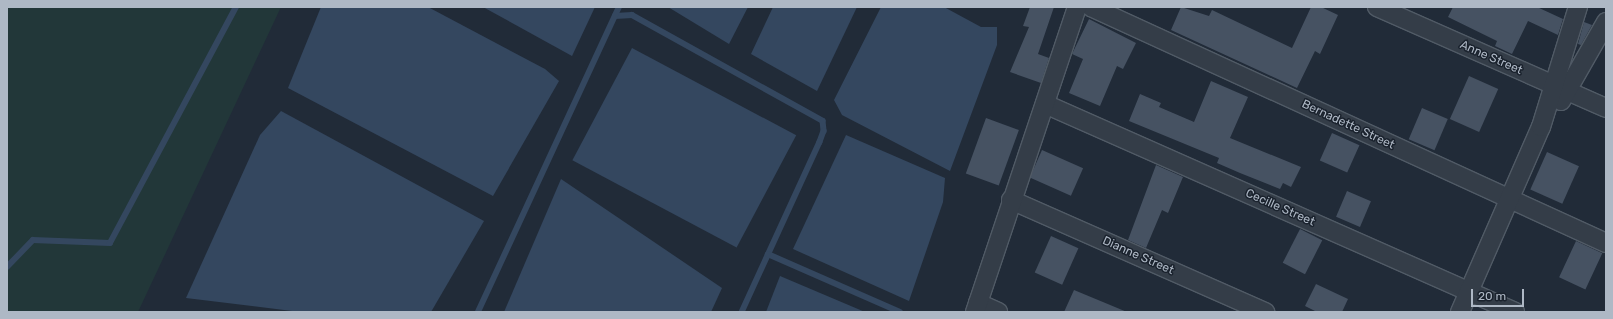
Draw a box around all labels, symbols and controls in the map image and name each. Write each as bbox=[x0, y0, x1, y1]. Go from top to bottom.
street label: Anne Street bbox=[1457, 38, 1525, 78]
street label: Bernadette Street bbox=[1299, 97, 1397, 153]
street label: Cecille Street bbox=[1243, 186, 1317, 230]
street label: Dianne Street bbox=[1100, 234, 1176, 278]
scale bar bbox=[1473, 281, 1526, 307]
text: 20 m bbox=[1478, 289, 1506, 303]

